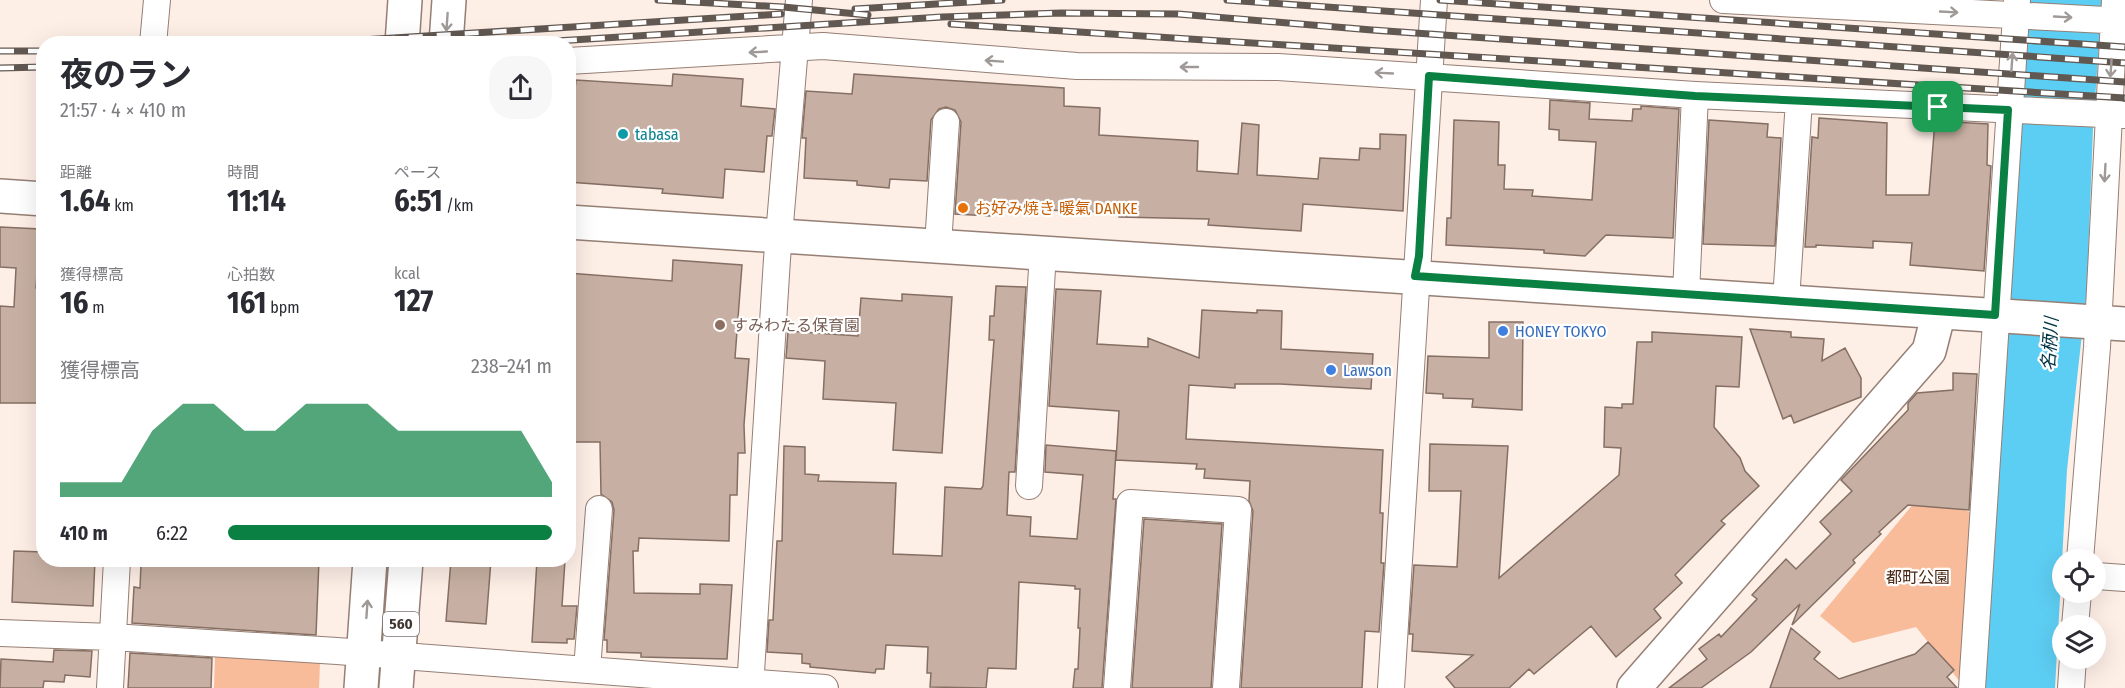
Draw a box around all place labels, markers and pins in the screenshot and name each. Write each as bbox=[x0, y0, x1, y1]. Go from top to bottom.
pin bbox=[1912, 81, 1963, 132]
place label: tabasa bbox=[635, 125, 679, 144]
marker: tabasa bbox=[616, 127, 630, 141]
place label: お好み焼き 暖氣 DANKE bbox=[975, 199, 1138, 218]
marker: お好み焼き 暖氣 DANKE bbox=[956, 201, 970, 215]
place label: すみわたる保育園 bbox=[732, 316, 860, 335]
marker: すみわたる保育園 bbox=[713, 318, 727, 332]
place label: HONEY TOKYO bbox=[1515, 322, 1607, 341]
marker: HONEY TOKYO bbox=[1496, 324, 1510, 338]
place label: Lawson bbox=[1343, 361, 1392, 380]
marker: Lawson bbox=[1324, 363, 1338, 377]

